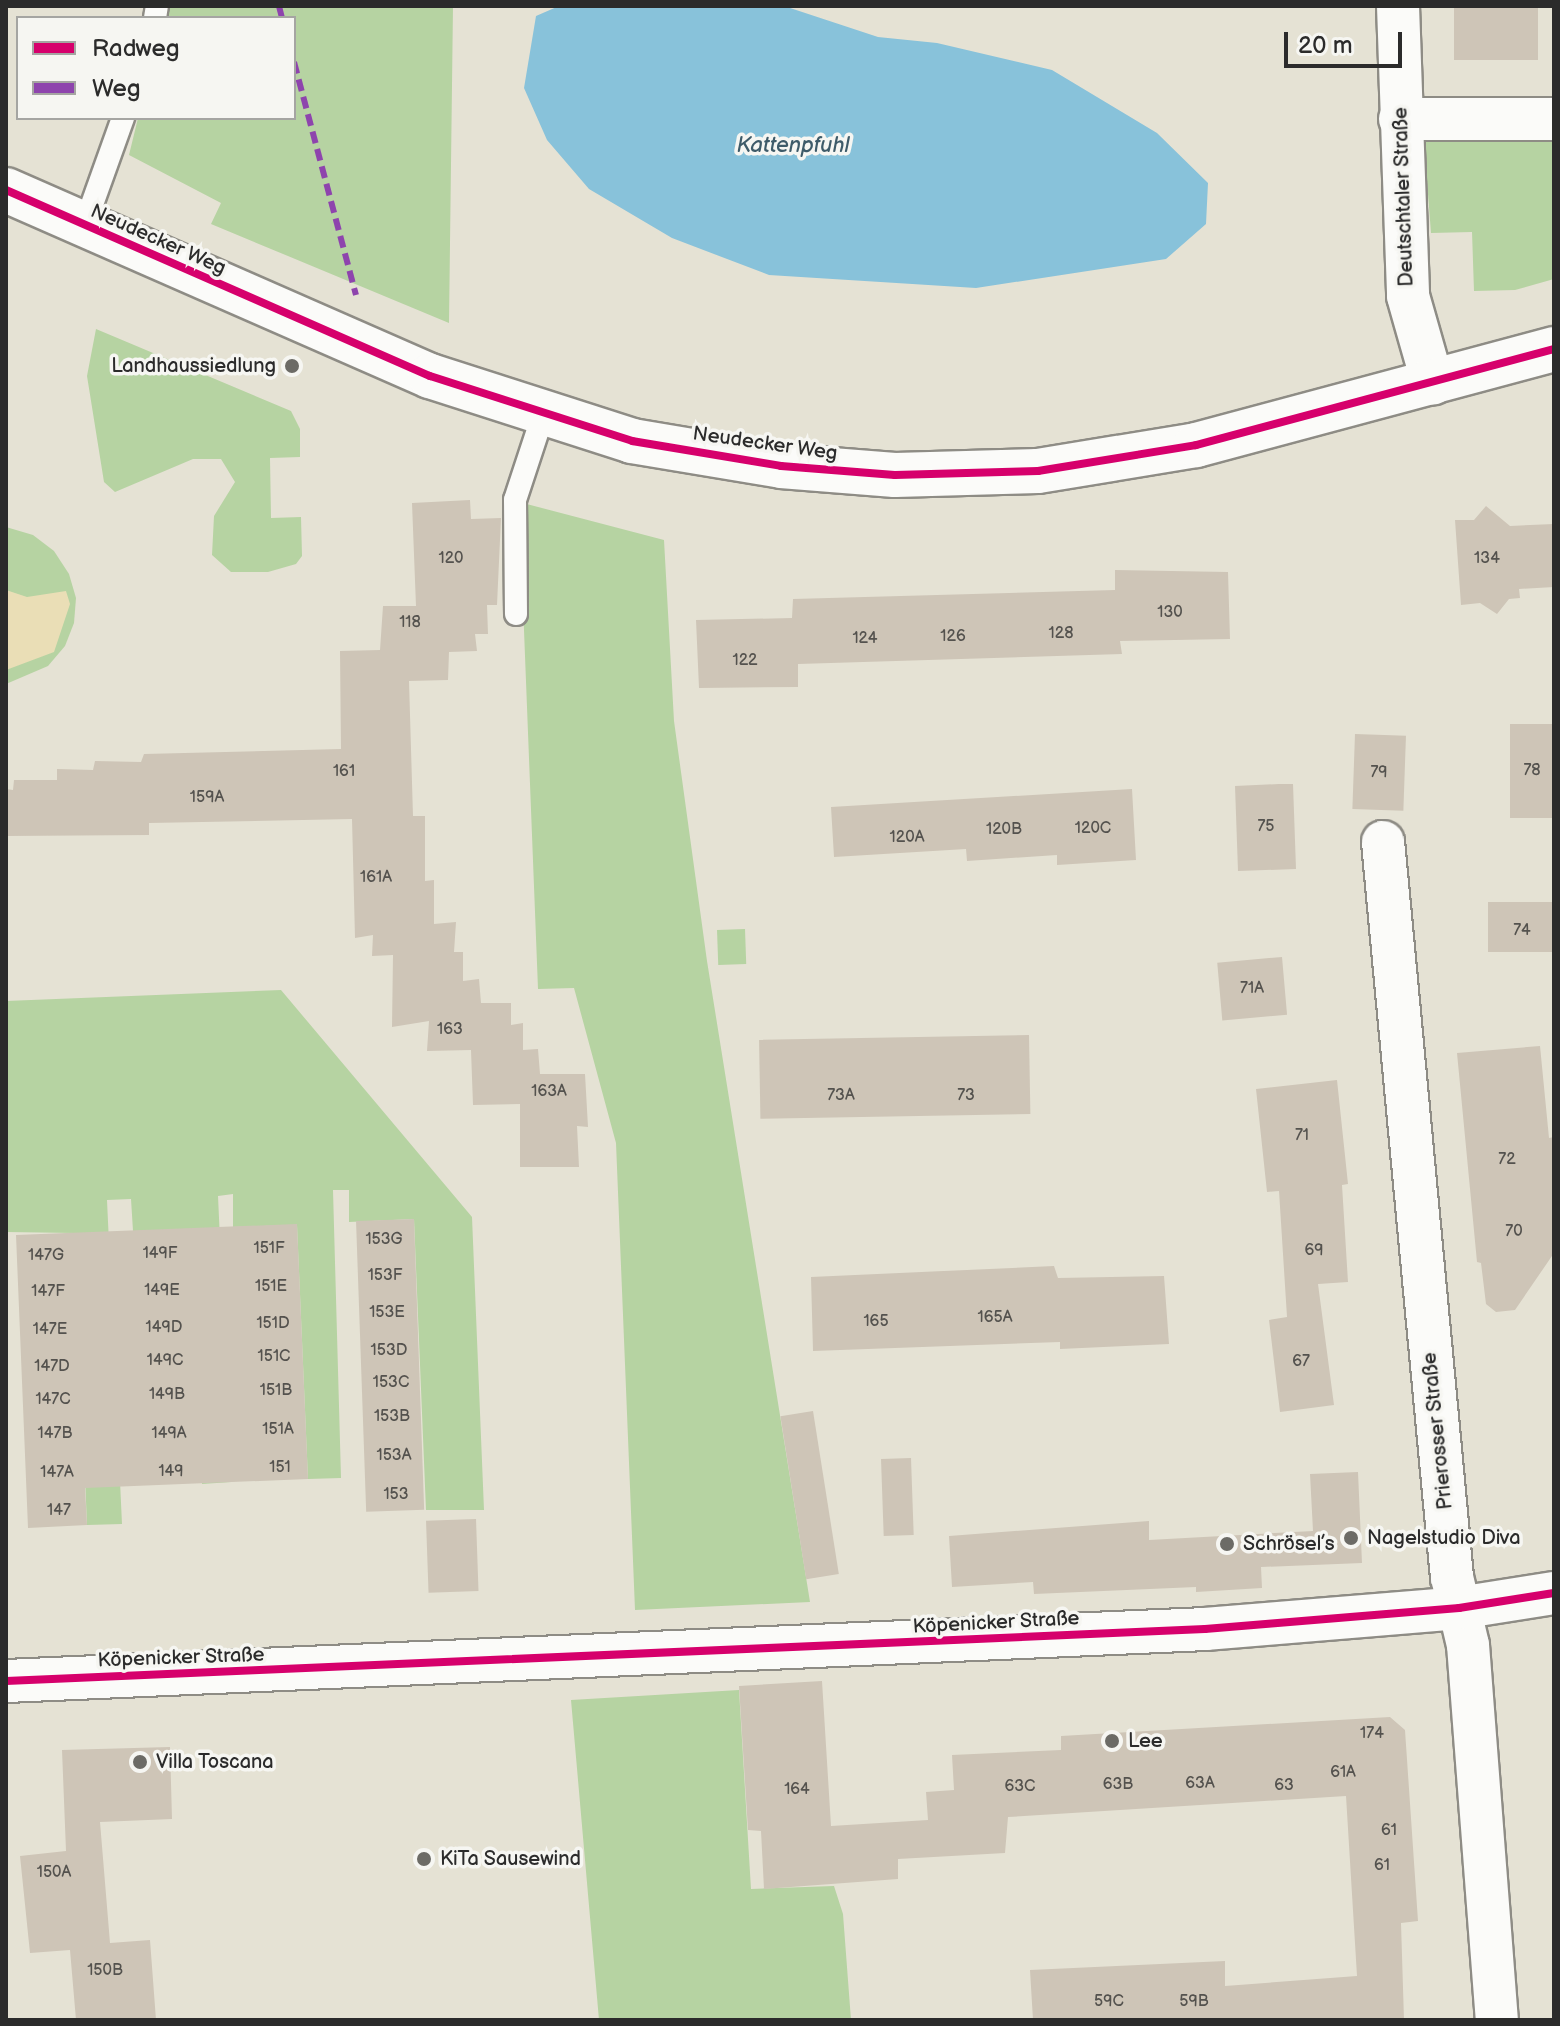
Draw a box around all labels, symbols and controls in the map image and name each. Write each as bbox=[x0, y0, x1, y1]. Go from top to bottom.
legend bbox=[16, 16, 296, 120]
scale bar bbox=[1288, 16, 1406, 66]
text: 20 m bbox=[1298, 31, 1353, 60]
text: Radweg bbox=[92, 34, 179, 63]
text: Weg bbox=[92, 74, 141, 103]
street label: Deutschtaler Straße bbox=[1389, 107, 1419, 287]
water label: Kattenpfuhl bbox=[737, 133, 849, 159]
street label: Neudecker Weg bbox=[86, 199, 230, 281]
place label: Landhaussiedlung bbox=[111, 354, 276, 378]
marker: Landhaussiedlung bbox=[283, 357, 301, 375]
street label: Neudecker Weg bbox=[691, 422, 839, 466]
house number: 120 bbox=[438, 549, 464, 569]
house number: 134 bbox=[1474, 549, 1500, 569]
house number: 130 bbox=[1157, 603, 1183, 623]
house number: 118 bbox=[399, 613, 421, 633]
house number: 128 bbox=[1049, 624, 1073, 644]
house number: 126 bbox=[940, 627, 966, 647]
house number: 124 bbox=[852, 629, 878, 649]
house number: 122 bbox=[732, 651, 758, 671]
house number: 78 bbox=[1523, 761, 1541, 781]
house number: 161 bbox=[333, 762, 355, 782]
house number: 79 bbox=[1370, 763, 1388, 783]
house number: 159A bbox=[190, 788, 224, 808]
house number: 75 bbox=[1257, 817, 1275, 837]
house number: 120C bbox=[1075, 819, 1111, 839]
house number: 120B bbox=[986, 820, 1022, 840]
house number: 120A bbox=[890, 828, 924, 848]
house number: 161A bbox=[360, 868, 392, 888]
house number: 74 bbox=[1513, 921, 1531, 941]
house number: 71A bbox=[1240, 979, 1264, 999]
house number: 163 bbox=[437, 1020, 463, 1040]
house number: 163A bbox=[531, 1082, 567, 1102]
house number: 73A bbox=[827, 1086, 855, 1106]
house number: 73 bbox=[957, 1086, 975, 1106]
house number: 71 bbox=[1295, 1126, 1309, 1146]
house number: 72 bbox=[1498, 1150, 1516, 1170]
house number: 70 bbox=[1505, 1222, 1523, 1242]
house number: 153G bbox=[365, 1230, 403, 1250]
house number: 151F bbox=[253, 1239, 285, 1259]
house number: 69 bbox=[1304, 1241, 1324, 1261]
house number: 149F bbox=[143, 1244, 177, 1264]
house number: 147G bbox=[28, 1246, 64, 1266]
house number: 153F bbox=[368, 1266, 402, 1286]
house number: 151E bbox=[255, 1277, 287, 1297]
house number: 149E bbox=[144, 1281, 180, 1301]
house number: 147F bbox=[31, 1282, 65, 1302]
house number: 153E bbox=[369, 1303, 405, 1323]
house number: 165A bbox=[978, 1308, 1012, 1328]
house number: 165 bbox=[863, 1312, 889, 1332]
house number: 151D bbox=[256, 1314, 290, 1334]
house number: 149D bbox=[146, 1318, 182, 1338]
house number: 147E bbox=[33, 1320, 67, 1340]
house number: 153D bbox=[371, 1341, 407, 1361]
house number: 151C bbox=[258, 1347, 290, 1367]
house number: 149C bbox=[147, 1351, 183, 1371]
street label: Prierosser Straße bbox=[1418, 1351, 1458, 1511]
house number: 67 bbox=[1292, 1352, 1310, 1372]
house number: 147D bbox=[34, 1357, 70, 1377]
house number: 153C bbox=[373, 1373, 409, 1393]
house number: 151B bbox=[260, 1381, 292, 1401]
house number: 149B bbox=[149, 1385, 185, 1405]
house number: 147C bbox=[35, 1390, 71, 1410]
house number: 153B bbox=[374, 1407, 410, 1427]
house number: 151A bbox=[262, 1420, 294, 1440]
house number: 147B bbox=[38, 1424, 72, 1444]
house number: 149A bbox=[152, 1424, 186, 1444]
house number: 153A bbox=[377, 1446, 411, 1466]
house number: 151 bbox=[269, 1458, 291, 1478]
house number: 149 bbox=[158, 1462, 184, 1482]
house number: 147A bbox=[40, 1463, 74, 1483]
house number: 153 bbox=[383, 1485, 409, 1505]
house number: 147 bbox=[47, 1501, 71, 1521]
place label: Nagelstudio Diva bbox=[1367, 1526, 1520, 1550]
marker: Nagelstudio Diva bbox=[1342, 1529, 1360, 1547]
place label: Schrösel’s bbox=[1243, 1532, 1335, 1556]
marker: Schrösel’s bbox=[1218, 1535, 1236, 1553]
street label: Köpenicker Straße bbox=[912, 1607, 1080, 1639]
street label: Köpenicker Straße bbox=[97, 1643, 265, 1673]
house number: 174 bbox=[1360, 1724, 1384, 1744]
place label: Lee bbox=[1128, 1729, 1163, 1753]
marker: Lee bbox=[1103, 1732, 1121, 1750]
place label: Villa Toscana bbox=[156, 1750, 274, 1774]
marker: Villa Toscana bbox=[131, 1753, 149, 1771]
house number: 61A bbox=[1330, 1763, 1356, 1783]
house number: 63A bbox=[1185, 1774, 1215, 1794]
house number: 63B bbox=[1103, 1775, 1133, 1795]
house number: 63 bbox=[1274, 1776, 1294, 1796]
house number: 63C bbox=[1005, 1777, 1035, 1797]
house number: 164 bbox=[784, 1780, 810, 1800]
house number: 61 bbox=[1381, 1821, 1397, 1841]
place label: KiTa Sausewind bbox=[440, 1847, 581, 1871]
marker: KiTa Sausewind bbox=[415, 1850, 433, 1868]
house number: 61 bbox=[1374, 1856, 1390, 1876]
house number: 150A bbox=[37, 1863, 71, 1883]
house number: 150B bbox=[87, 1961, 123, 1981]
house number: 59C bbox=[1094, 1992, 1124, 2012]
house number: 59B bbox=[1179, 1992, 1209, 2012]

